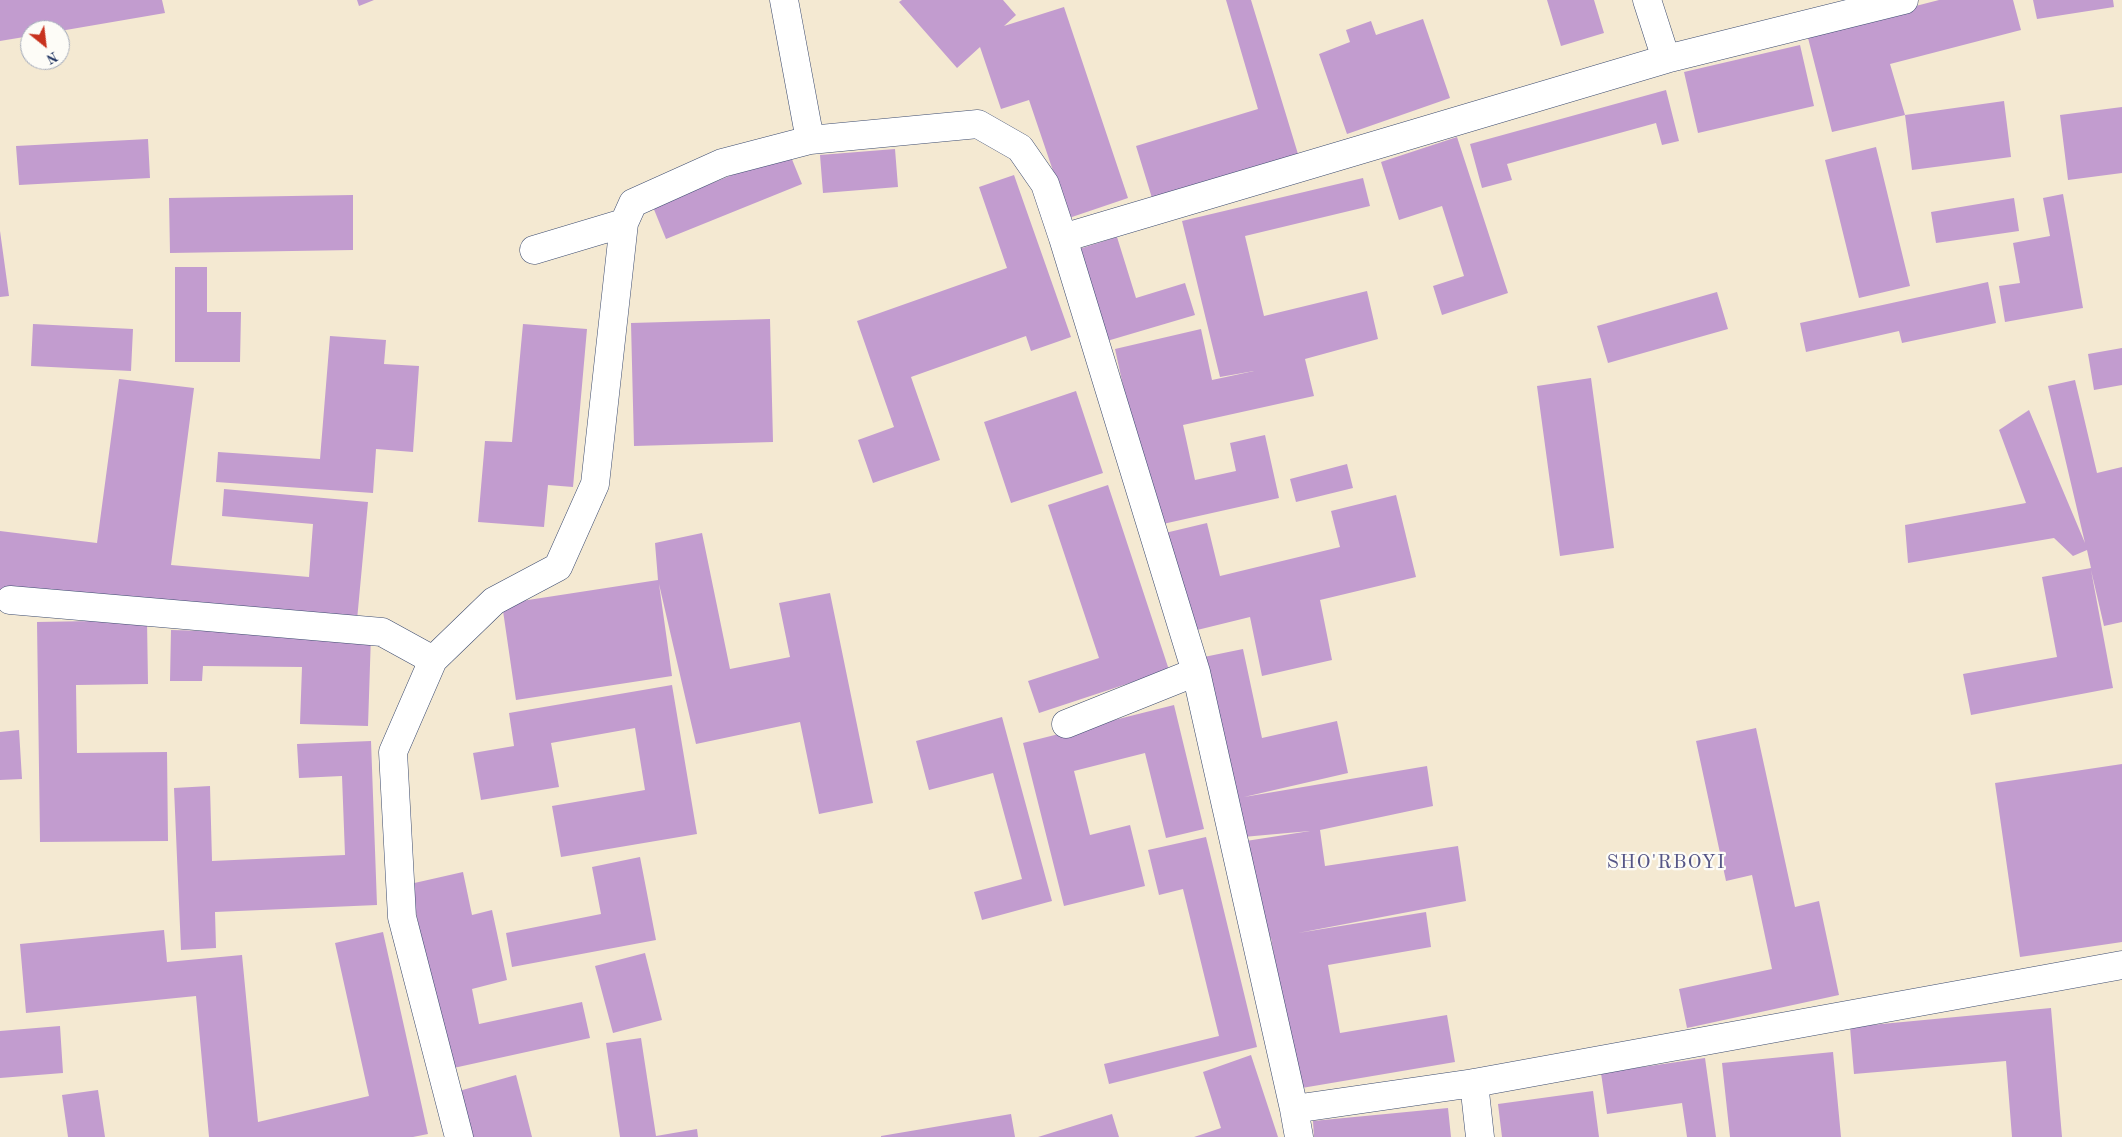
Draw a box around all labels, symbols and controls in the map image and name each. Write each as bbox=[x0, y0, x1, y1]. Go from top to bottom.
north arrow bbox=[20, 20, 70, 70]
text: N bbox=[44, 49, 60, 66]
district label: SHO'RBOYI bbox=[1605, 851, 1727, 875]

